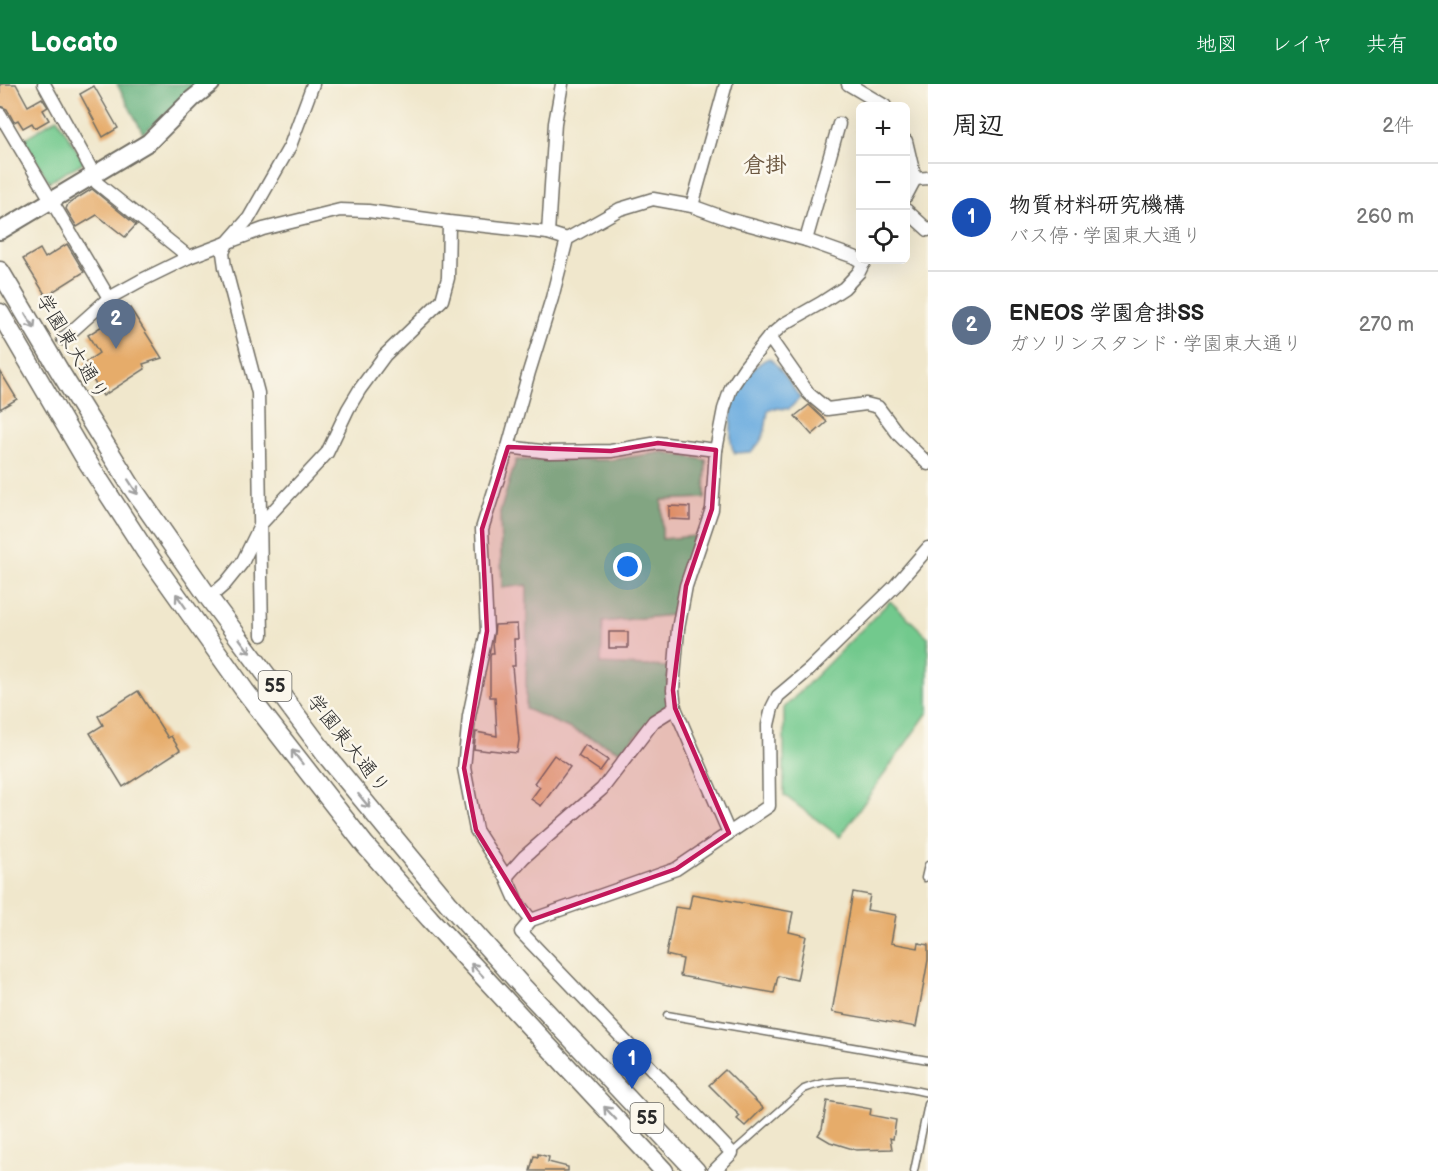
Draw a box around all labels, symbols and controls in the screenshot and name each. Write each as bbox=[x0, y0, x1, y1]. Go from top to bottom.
text: Locato bbox=[30, 26, 118, 59]
text: 地図 bbox=[1196, 32, 1238, 57]
text: レイヤ bbox=[1271, 32, 1333, 57]
text: 共有 bbox=[1366, 32, 1408, 57]
map controls bbox=[856, 102, 910, 264]
button: + bbox=[856, 102, 910, 156]
text: 周辺 bbox=[952, 111, 1004, 142]
text: 2件 bbox=[1382, 114, 1414, 138]
district label: 倉掛 bbox=[743, 152, 787, 179]
button: − bbox=[856, 156, 910, 210]
text: 物質材料研究機構 bbox=[1009, 192, 1185, 219]
text: 1 bbox=[967, 205, 976, 229]
text: 260 m bbox=[1356, 205, 1414, 229]
button: locate bbox=[856, 210, 910, 264]
text: バス停 · 学園東大通り bbox=[1009, 224, 1202, 248]
street label: 学園東大通り bbox=[31, 289, 113, 405]
pin: 2 bbox=[96, 300, 136, 349]
text: ENEOS 学園倉掛SS bbox=[1009, 300, 1204, 327]
one-way arrow bbox=[24, 312, 36, 329]
text: 2 bbox=[966, 313, 977, 337]
text: 270 m bbox=[1359, 313, 1414, 337]
text: ガソリンスタンド · 学園東大通り bbox=[1009, 332, 1302, 356]
one-way arrow bbox=[127, 478, 139, 495]
your location bbox=[613, 552, 642, 581]
one-way arrow bbox=[175, 593, 187, 609]
one-way arrow bbox=[238, 638, 251, 654]
road number: 55 bbox=[258, 671, 292, 701]
street label: 学園東大通り bbox=[302, 689, 394, 799]
one-way arrow bbox=[291, 750, 303, 766]
one-way arrow bbox=[357, 793, 370, 809]
one-way arrow bbox=[470, 963, 484, 978]
pin: 1 bbox=[612, 1040, 652, 1089]
road number: 55 bbox=[630, 1103, 664, 1133]
one-way arrow bbox=[603, 1106, 617, 1121]

